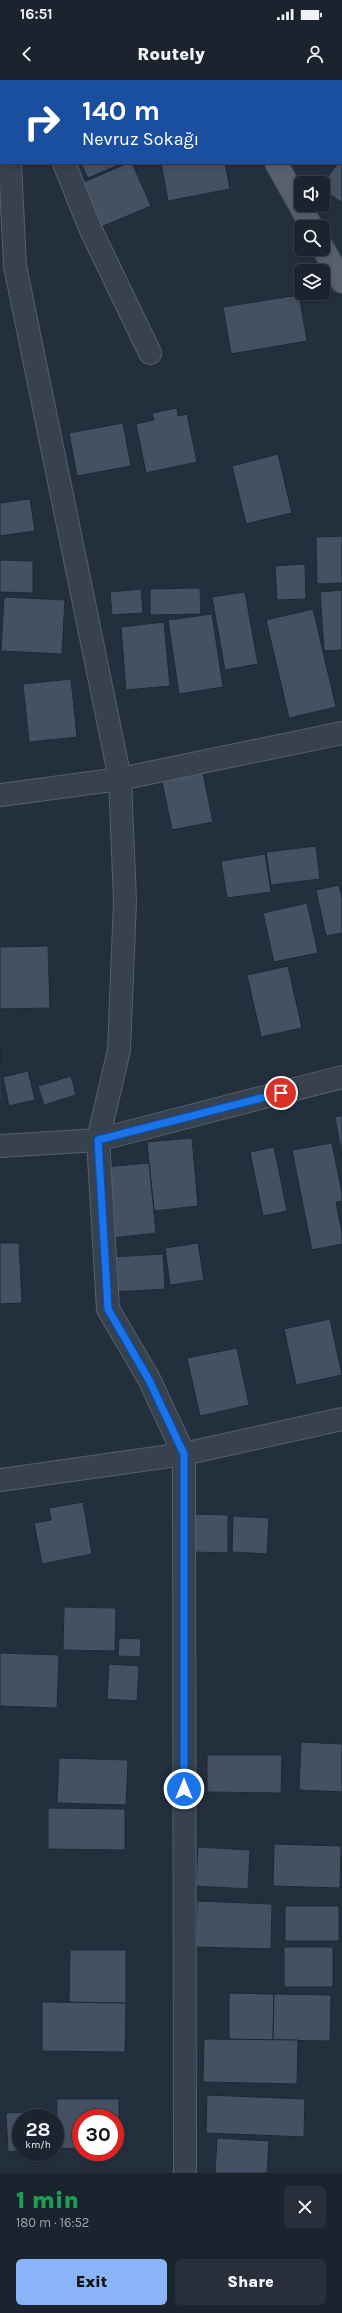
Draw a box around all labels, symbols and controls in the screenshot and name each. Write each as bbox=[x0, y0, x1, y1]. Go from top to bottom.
text: 16:51 bbox=[20, 5, 53, 23]
icon: back bbox=[16, 43, 38, 65]
text: Routely bbox=[137, 43, 205, 65]
icon: person bbox=[304, 43, 326, 65]
text: 140 m bbox=[82, 94, 160, 127]
icon: right bbox=[16, 96, 68, 148]
text: Nevruz Sokağı bbox=[82, 128, 199, 150]
map controls bbox=[294, 176, 330, 300]
button: sound bbox=[294, 176, 330, 212]
button: search bbox=[294, 220, 330, 256]
button: layers bbox=[294, 264, 330, 300]
pin bbox=[264, 1076, 298, 1110]
icon: arrive bbox=[270, 1082, 292, 1104]
position arrow bbox=[163, 1768, 205, 1810]
speed limit sign: 30 bbox=[72, 2109, 124, 2161]
text: 28 bbox=[25, 2118, 51, 2141]
text: km/h bbox=[25, 2139, 51, 2151]
text: 1 min bbox=[16, 2186, 79, 2214]
button: close bbox=[284, 2186, 326, 2228]
text: 180 m · 16:52 bbox=[16, 2215, 89, 2230]
button: Exit bbox=[16, 2259, 167, 2305]
button: Share bbox=[175, 2259, 326, 2305]

